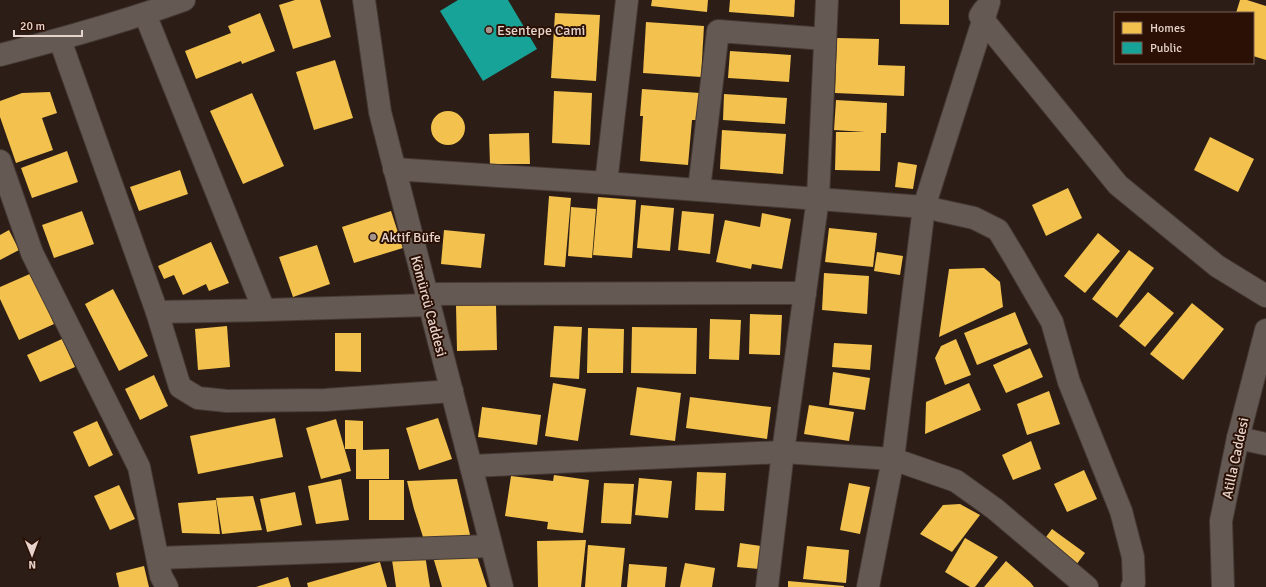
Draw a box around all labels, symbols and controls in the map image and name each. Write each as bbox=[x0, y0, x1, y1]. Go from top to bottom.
scale bar bbox=[14, 12, 82, 38]
legend bbox=[1114, 12, 1254, 64]
text: 20 m bbox=[20, 19, 45, 34]
text: Homes bbox=[1150, 21, 1185, 36]
place label: Esentepe Cami bbox=[497, 22, 585, 39]
marker: Esentepe Cami bbox=[484, 25, 494, 35]
text: Public bbox=[1150, 41, 1182, 56]
place label: Aktif Büfe bbox=[381, 229, 441, 246]
marker: Aktif Büfe bbox=[368, 232, 378, 242]
street label: Kömürcü Caddesi bbox=[407, 254, 450, 358]
street label: Atilla Caddesi bbox=[1219, 416, 1252, 500]
north arrow bbox=[12, 535, 52, 575]
text: N bbox=[28, 558, 36, 571]

